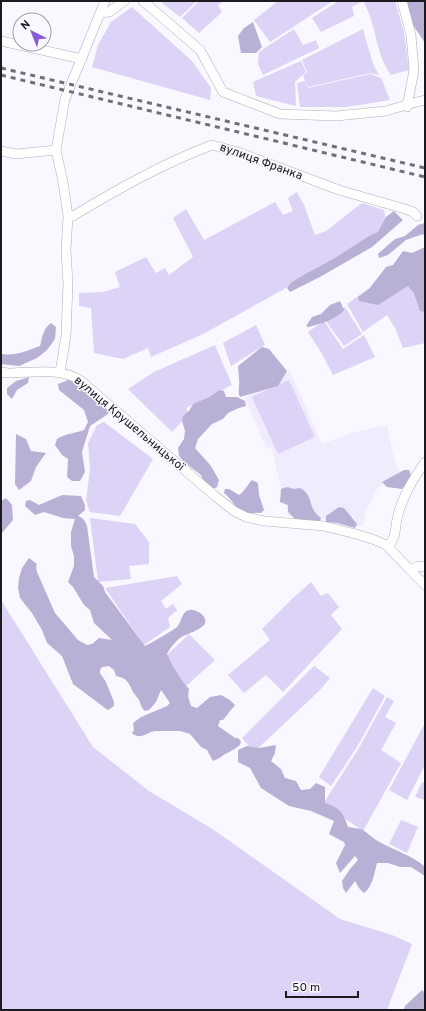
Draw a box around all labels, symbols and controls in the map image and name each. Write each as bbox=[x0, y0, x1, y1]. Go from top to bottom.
north arrow bbox=[12, 12, 52, 52]
text: N bbox=[18, 18, 34, 33]
street label: вулиця Франка bbox=[217, 140, 305, 184]
street label: вулиця Крушельницької bbox=[70, 373, 188, 476]
scale bar bbox=[286, 973, 358, 999]
text: 50 m bbox=[292, 980, 320, 996]

